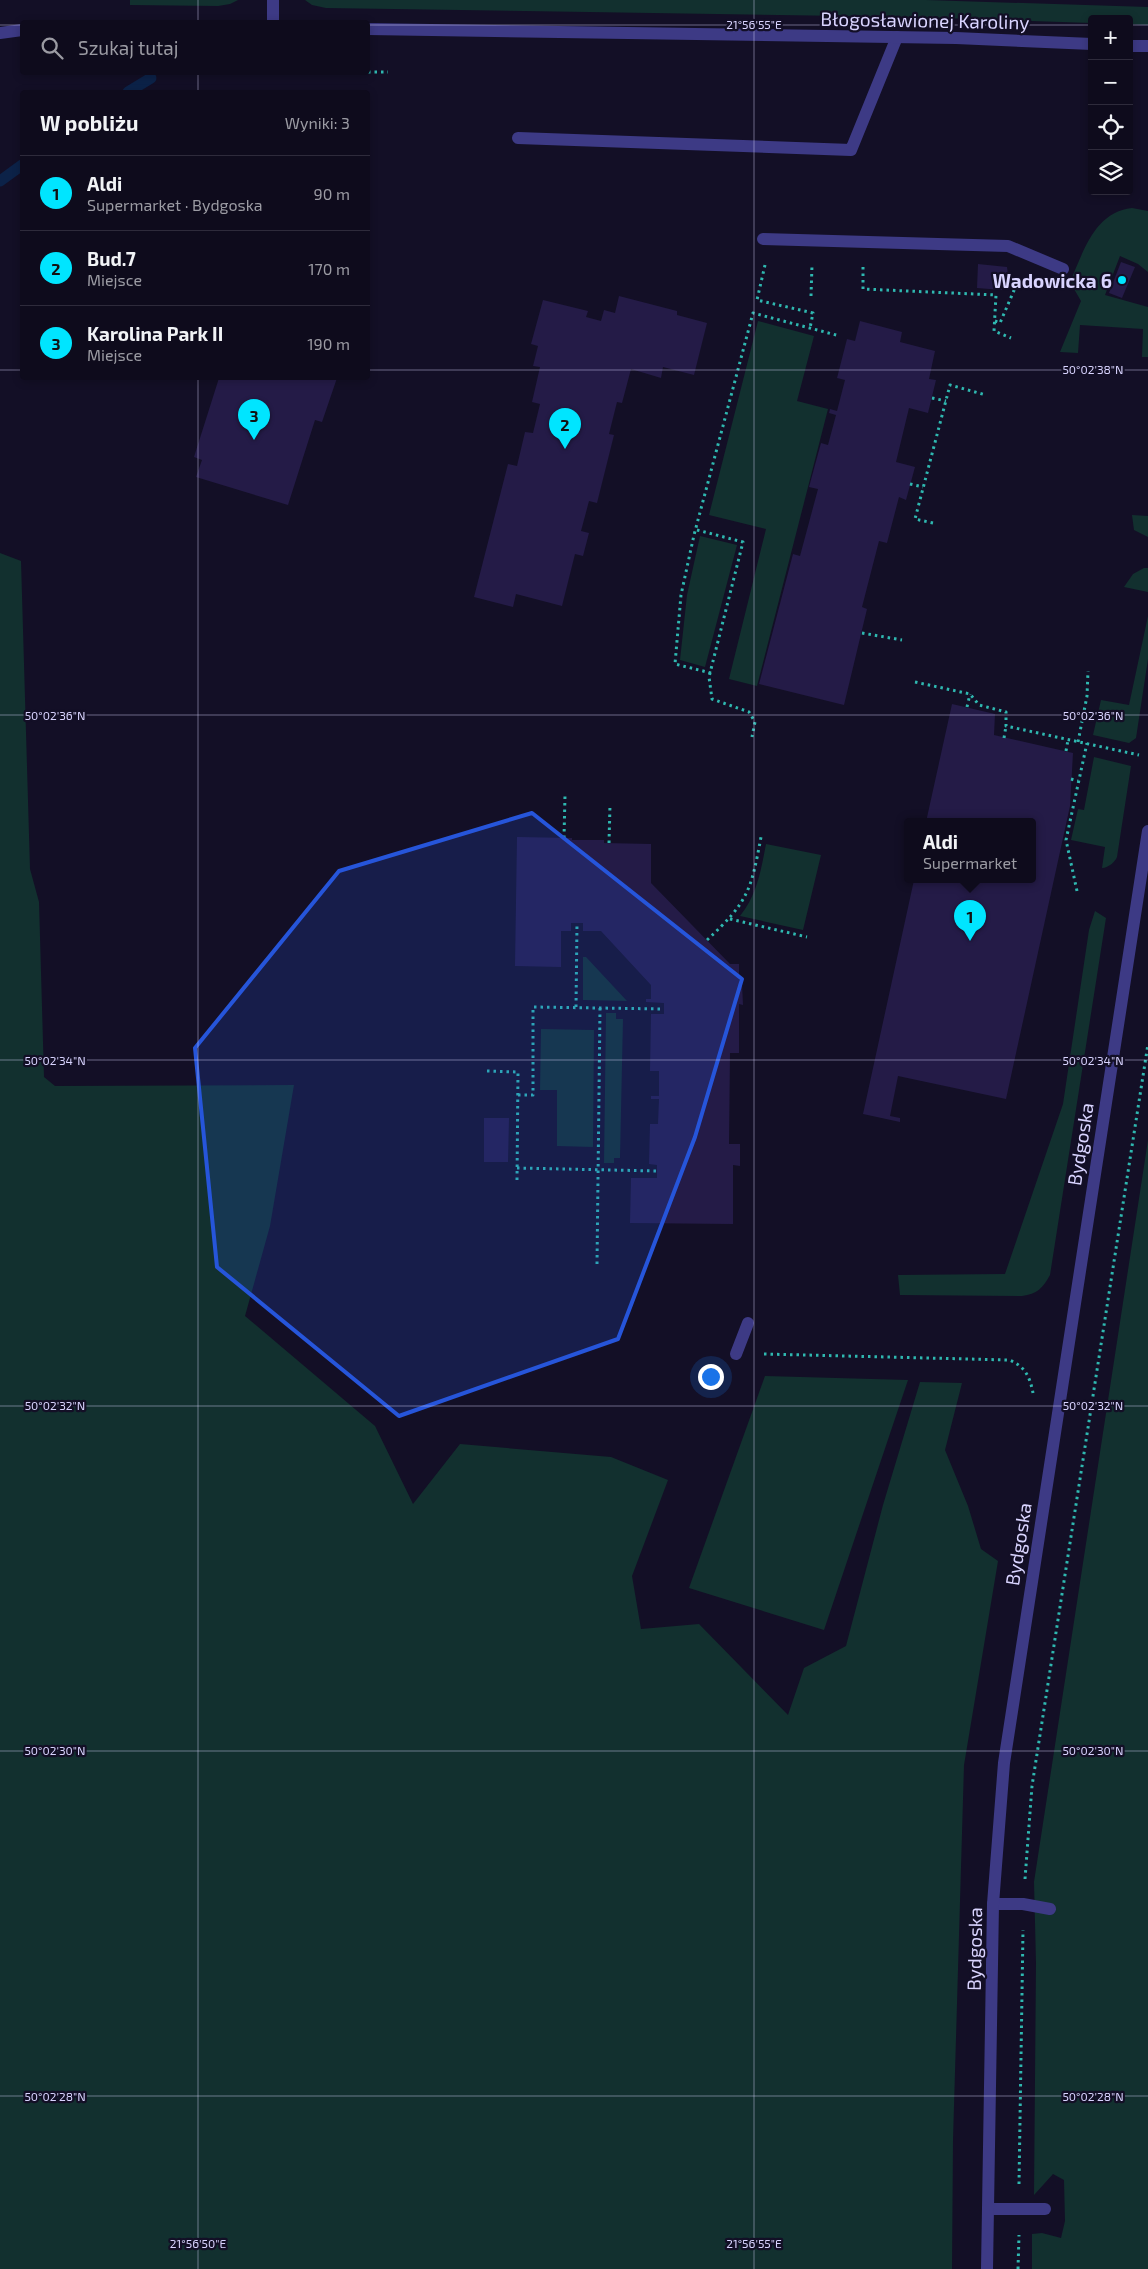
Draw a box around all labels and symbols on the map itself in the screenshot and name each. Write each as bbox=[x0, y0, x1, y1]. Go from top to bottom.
street label: Błogosławionej Karoliny bbox=[820, 7, 1030, 33]
text: 21°56'55"E bbox=[726, 17, 782, 31]
place label: Wadowicka 6 bbox=[993, 269, 1112, 292]
marker: Wadowicka 6 bbox=[1116, 274, 1128, 286]
text: 50°02'38"N bbox=[1062, 362, 1124, 376]
pin: 3 bbox=[238, 399, 270, 440]
pin: 2 bbox=[549, 408, 581, 449]
text: 50°02'36"N bbox=[25, 708, 85, 722]
text: 50°02'36"N bbox=[1063, 708, 1123, 722]
pin: 1 bbox=[954, 900, 986, 941]
text: 50°02'34"N bbox=[24, 1053, 86, 1067]
text: 50°02'34"N bbox=[1062, 1053, 1124, 1067]
street label: Bydgoska bbox=[1062, 1101, 1098, 1187]
your location bbox=[698, 1364, 724, 1390]
text: 50°02'32"N bbox=[25, 1398, 85, 1412]
text: 50°02'32"N bbox=[1063, 1398, 1123, 1412]
street label: Bydgoska bbox=[1000, 1501, 1036, 1587]
text: 50°02'30"N bbox=[24, 1743, 86, 1757]
text: 50°02'30"N bbox=[1062, 1743, 1124, 1757]
street label: Bydgoska bbox=[962, 1907, 986, 1991]
text: 50°02'28"N bbox=[24, 2089, 86, 2103]
text: 50°02'28"N bbox=[1062, 2089, 1124, 2103]
text: 21°56'50"E bbox=[170, 2236, 226, 2250]
text: 21°56'55"E bbox=[726, 2236, 782, 2250]

